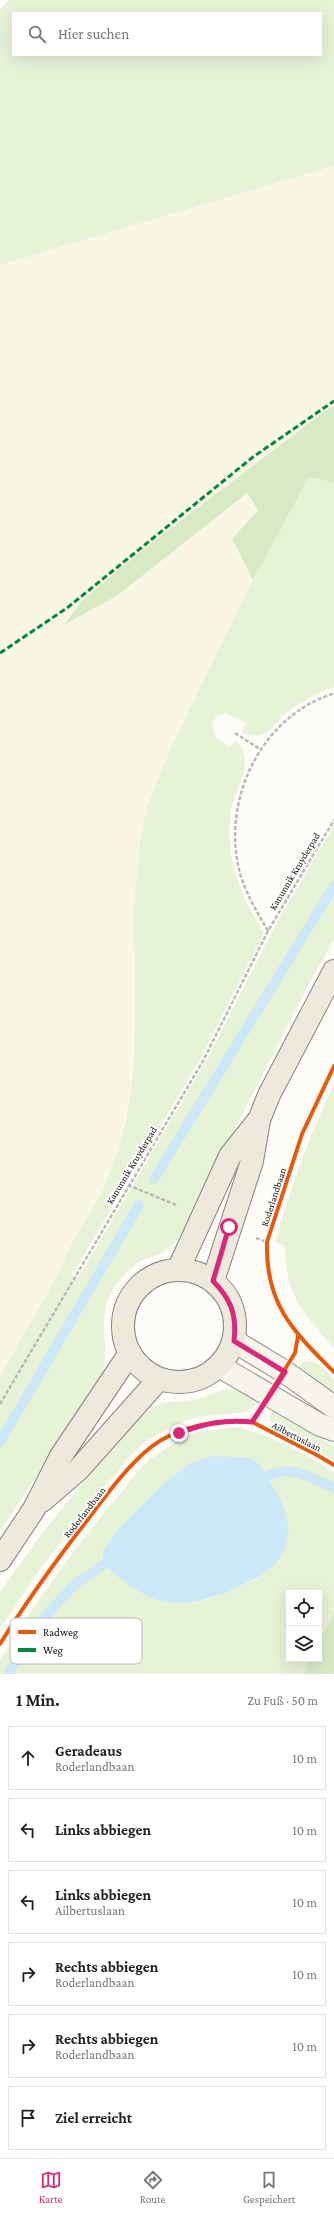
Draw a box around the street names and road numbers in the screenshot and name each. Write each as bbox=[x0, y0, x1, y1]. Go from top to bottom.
street label: Kanunnik Kruyderpad bbox=[267, 830, 322, 912]
street label: Kanunnik Kruyderpad bbox=[104, 1124, 159, 1206]
street label: Roderlandbaan bbox=[259, 1166, 288, 1228]
street label: Ailbertuslaan bbox=[270, 1419, 324, 1454]
street label: Roderlandbaan bbox=[61, 1484, 108, 1540]

